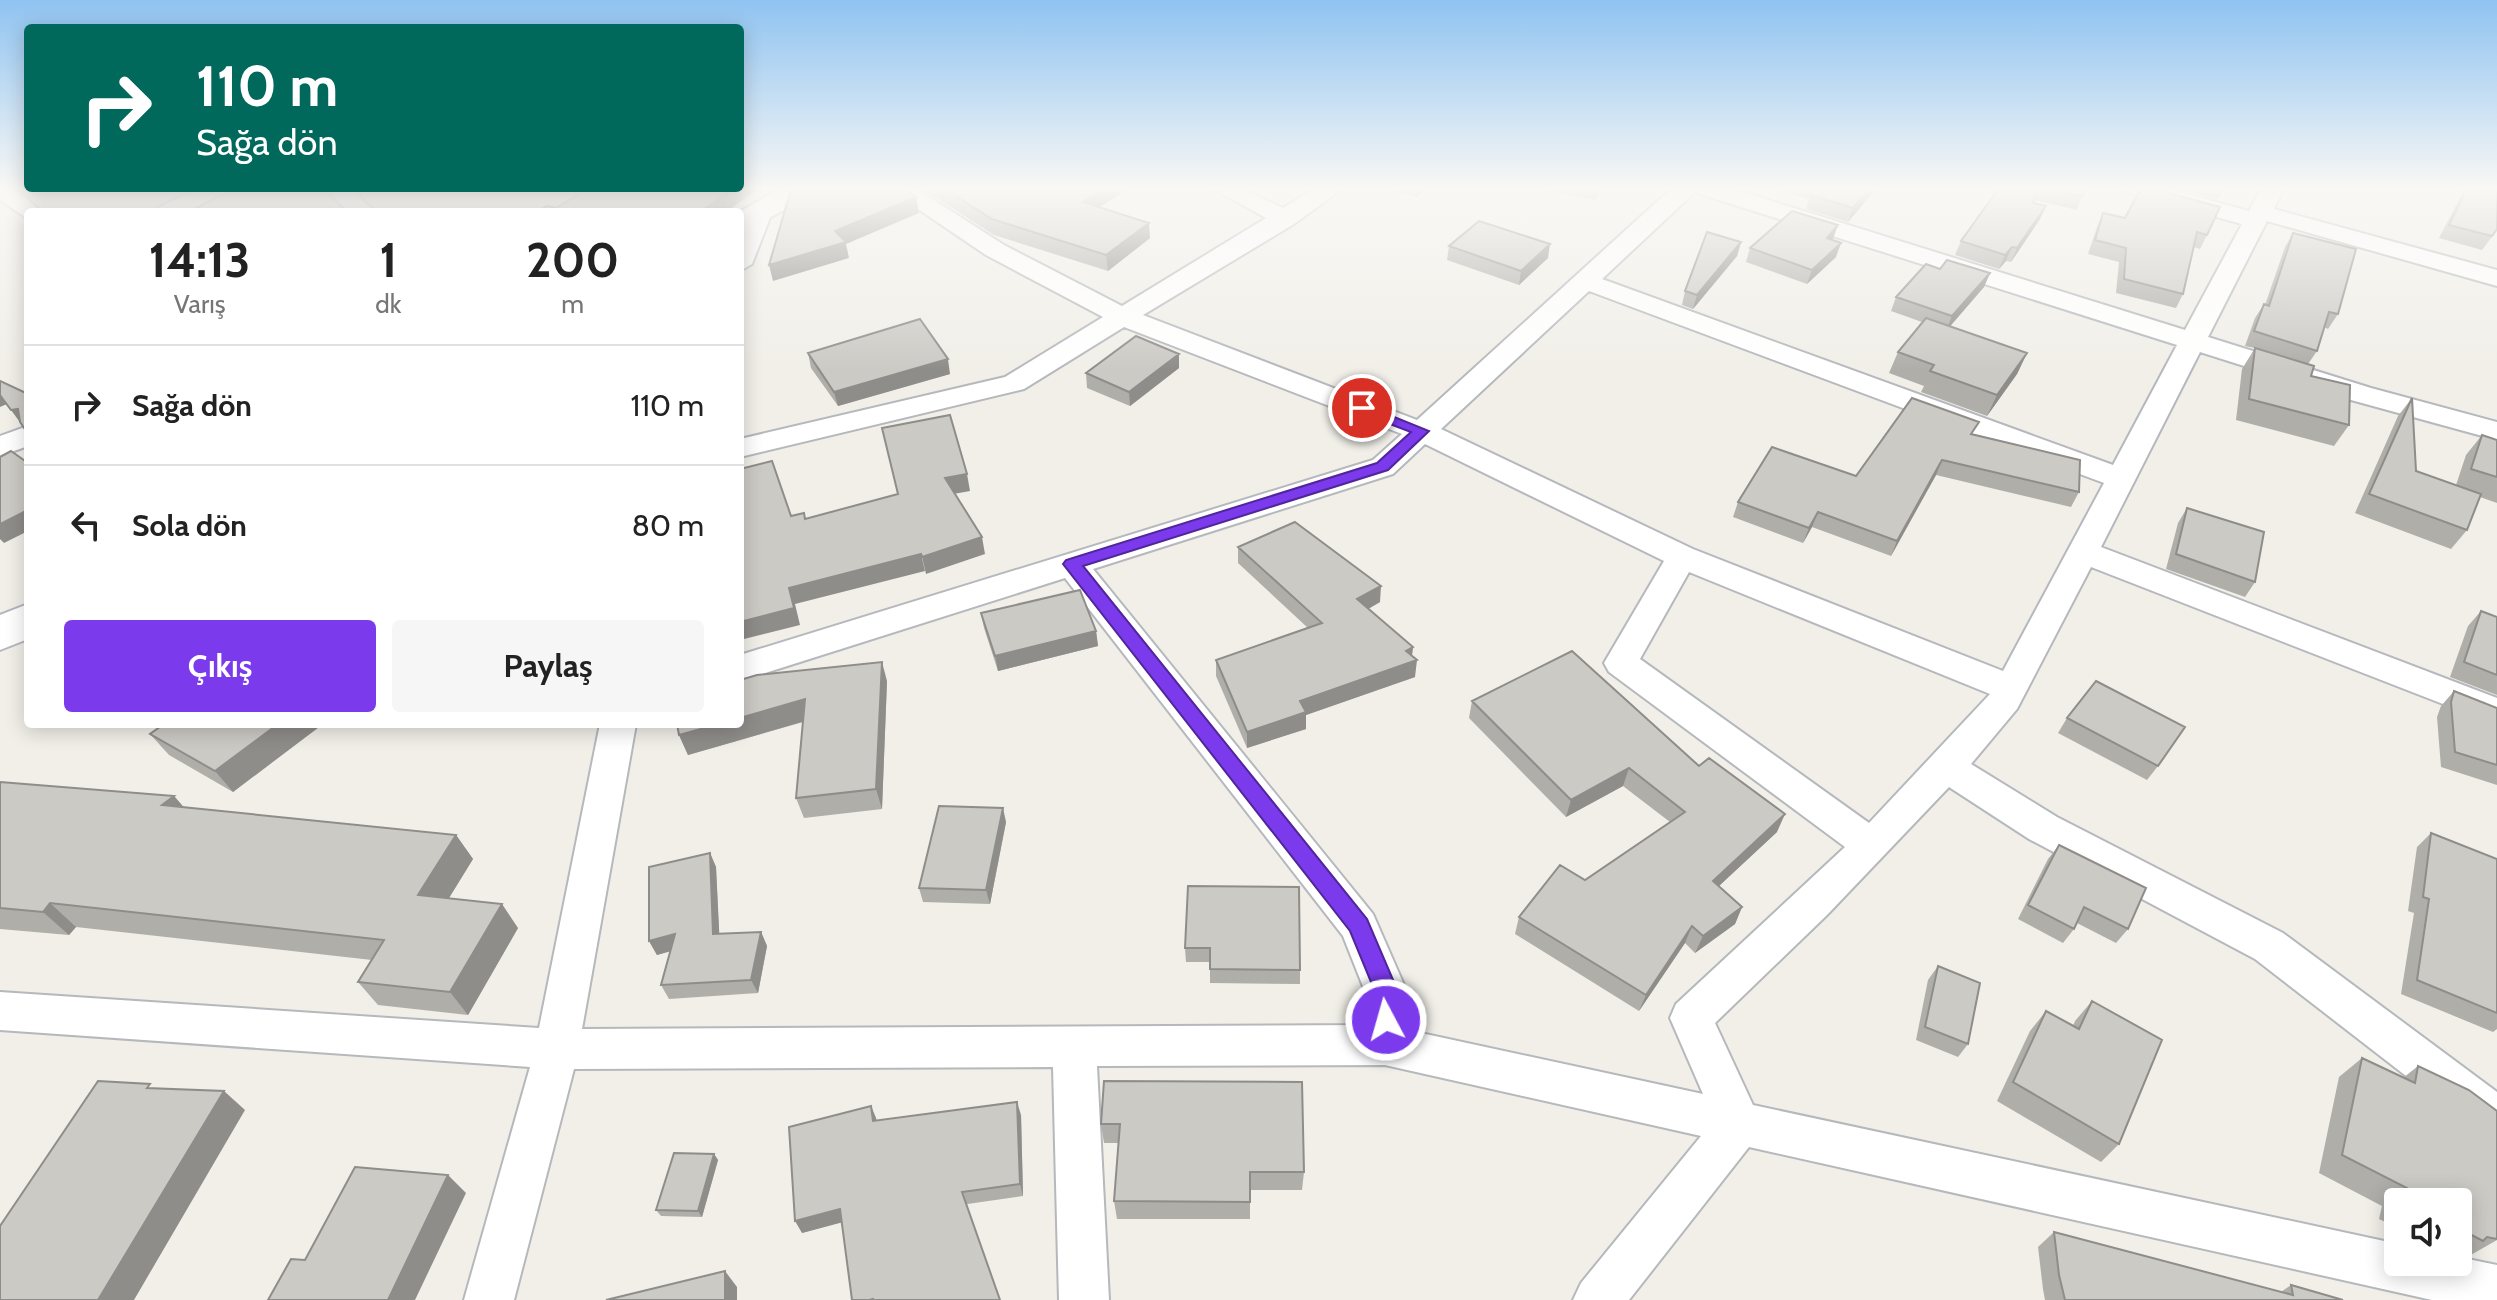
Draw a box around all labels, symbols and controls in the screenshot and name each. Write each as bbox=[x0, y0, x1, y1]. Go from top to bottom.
text: 110 m bbox=[196, 52, 338, 120]
icon: right bbox=[64, 56, 168, 160]
text: Sağa dön bbox=[196, 120, 338, 164]
text: 14:13 bbox=[149, 231, 251, 289]
text: 1 bbox=[379, 231, 397, 289]
text: 200 bbox=[526, 231, 619, 289]
text: Varış bbox=[174, 288, 226, 320]
text: dk bbox=[375, 288, 401, 320]
text: m bbox=[561, 288, 584, 320]
pin bbox=[1328, 374, 1396, 442]
icon: right bbox=[64, 383, 108, 427]
icon: arrive bbox=[1340, 386, 1384, 430]
text: Sağa dön bbox=[132, 387, 252, 424]
text: 110 m bbox=[630, 387, 704, 424]
icon: left bbox=[64, 503, 108, 547]
text: Sola dön bbox=[132, 507, 247, 544]
text: 80 m bbox=[632, 507, 704, 544]
button: Çıkış bbox=[64, 620, 376, 712]
button: Paylaş bbox=[392, 620, 704, 712]
position arrow bbox=[1344, 978, 1428, 1062]
map controls bbox=[2384, 1188, 2472, 1276]
button: sound bbox=[2384, 1188, 2472, 1276]

